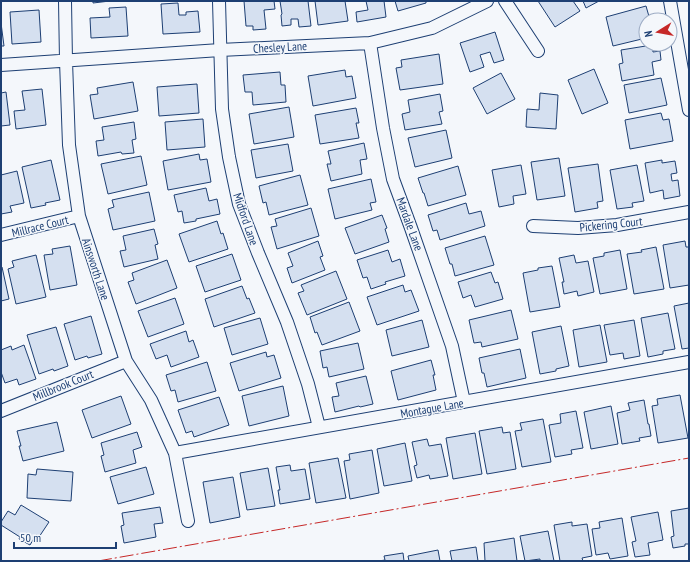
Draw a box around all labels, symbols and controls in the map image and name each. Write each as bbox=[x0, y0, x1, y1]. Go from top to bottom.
north arrow bbox=[638, 12, 678, 52]
text: N bbox=[641, 30, 656, 38]
street label: Chesley Lane bbox=[253, 38, 307, 56]
street label: Midford Lane bbox=[230, 191, 262, 247]
street label: Mardale Lane bbox=[393, 195, 427, 253]
street label: Millrace Court bbox=[10, 212, 71, 240]
street label: Pickering Court bbox=[579, 213, 644, 235]
street label: Ainsworth Lane bbox=[79, 236, 113, 302]
street label: Millbrook Court bbox=[30, 366, 96, 404]
street label: Montague Lane bbox=[399, 395, 465, 421]
scale bar bbox=[14, 524, 116, 550]
text: 50 m bbox=[20, 530, 41, 545]

